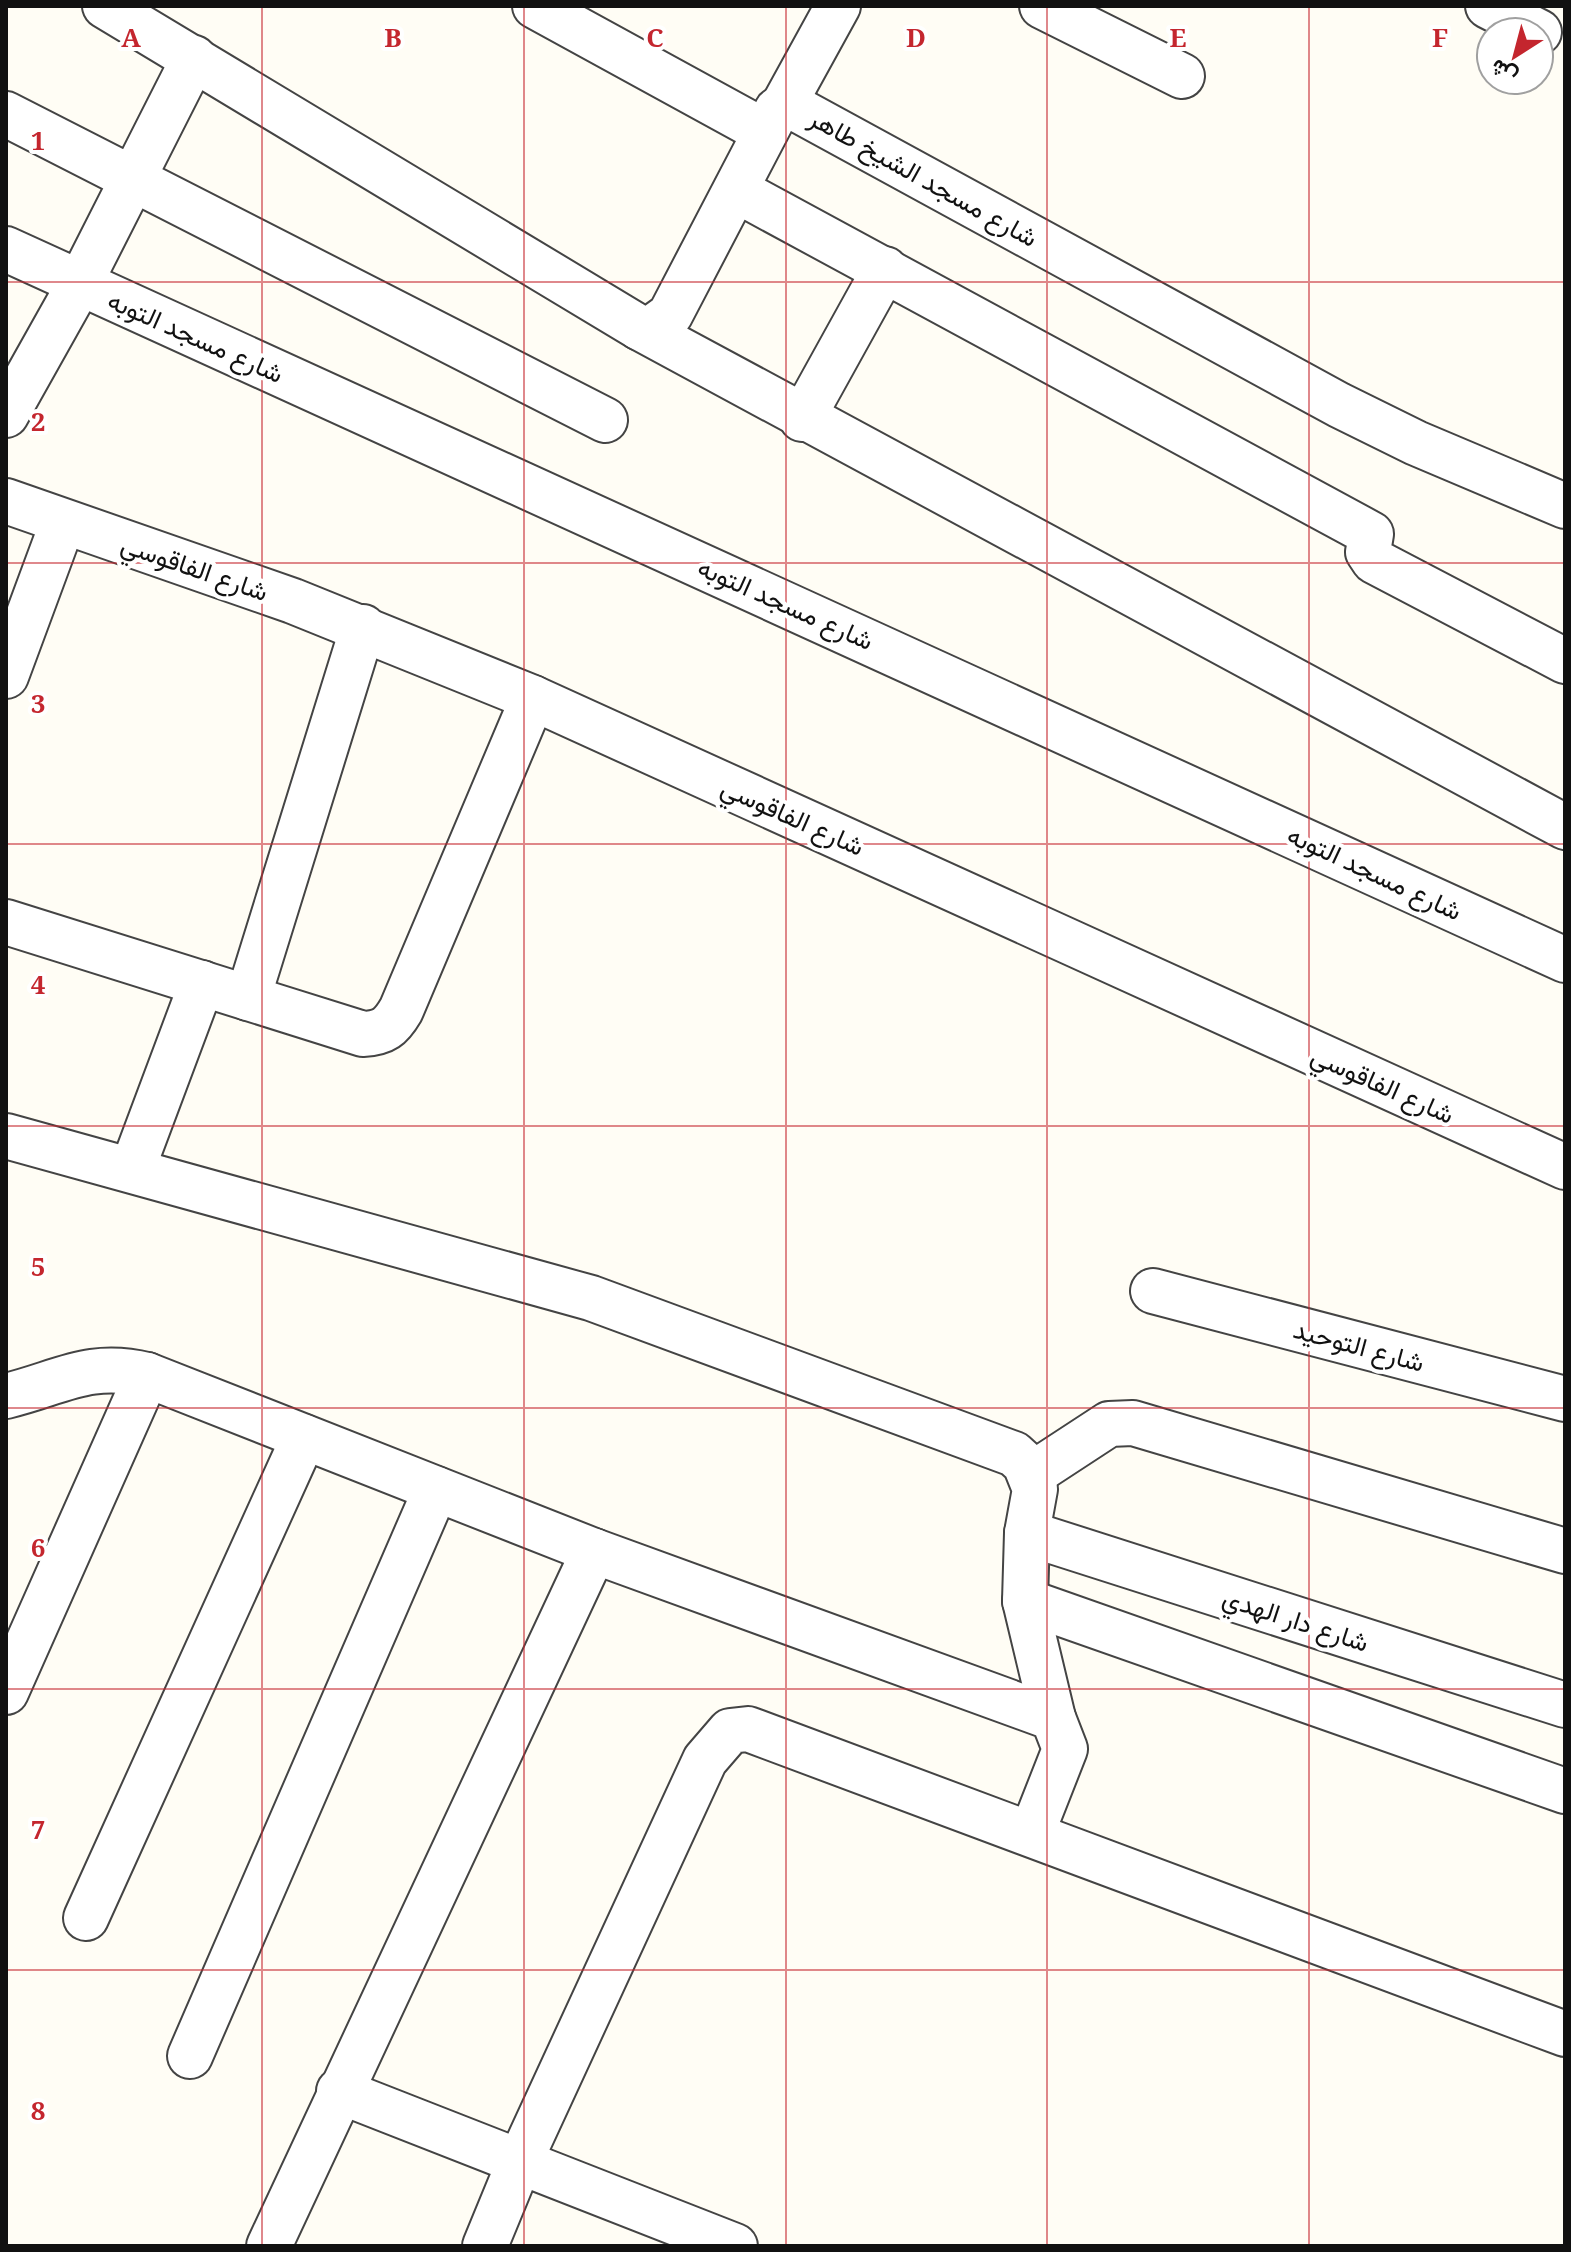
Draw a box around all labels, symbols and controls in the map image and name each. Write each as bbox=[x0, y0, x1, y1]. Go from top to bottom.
north arrow bbox=[1475, 16, 1555, 96]
text: A bbox=[121, 19, 141, 55]
text: B bbox=[384, 19, 402, 55]
text: C bbox=[646, 19, 664, 55]
text: D bbox=[906, 19, 926, 55]
text: E bbox=[1170, 19, 1187, 55]
text: F bbox=[1432, 19, 1448, 55]
text: ش bbox=[1483, 53, 1522, 93]
street label: شارع مسجد الشيخ طاهر bbox=[802, 99, 1045, 256]
text: 1 bbox=[31, 122, 45, 158]
street label: شارع مسجد التوبه bbox=[102, 281, 290, 392]
text: 2 bbox=[31, 403, 45, 439]
street label: شارع الفاقوسي bbox=[115, 525, 273, 613]
street label: شارع مسجد التوبه bbox=[692, 548, 880, 659]
text: 3 bbox=[31, 685, 45, 721]
street label: شارع الفاقوسي bbox=[714, 768, 870, 867]
street label: شارع مسجد التوبه bbox=[1281, 816, 1468, 929]
text: 4 bbox=[31, 966, 46, 1002]
street label: شارع الفاقوسي bbox=[1304, 1036, 1460, 1135]
text: 5 bbox=[31, 1248, 45, 1284]
street label: شارع التوحيد bbox=[1289, 1310, 1428, 1381]
text: 6 bbox=[31, 1529, 45, 1565]
street label: شارع دار الهدي bbox=[1217, 1578, 1374, 1663]
text: 7 bbox=[31, 1811, 45, 1847]
text: 8 bbox=[31, 2092, 45, 2128]

